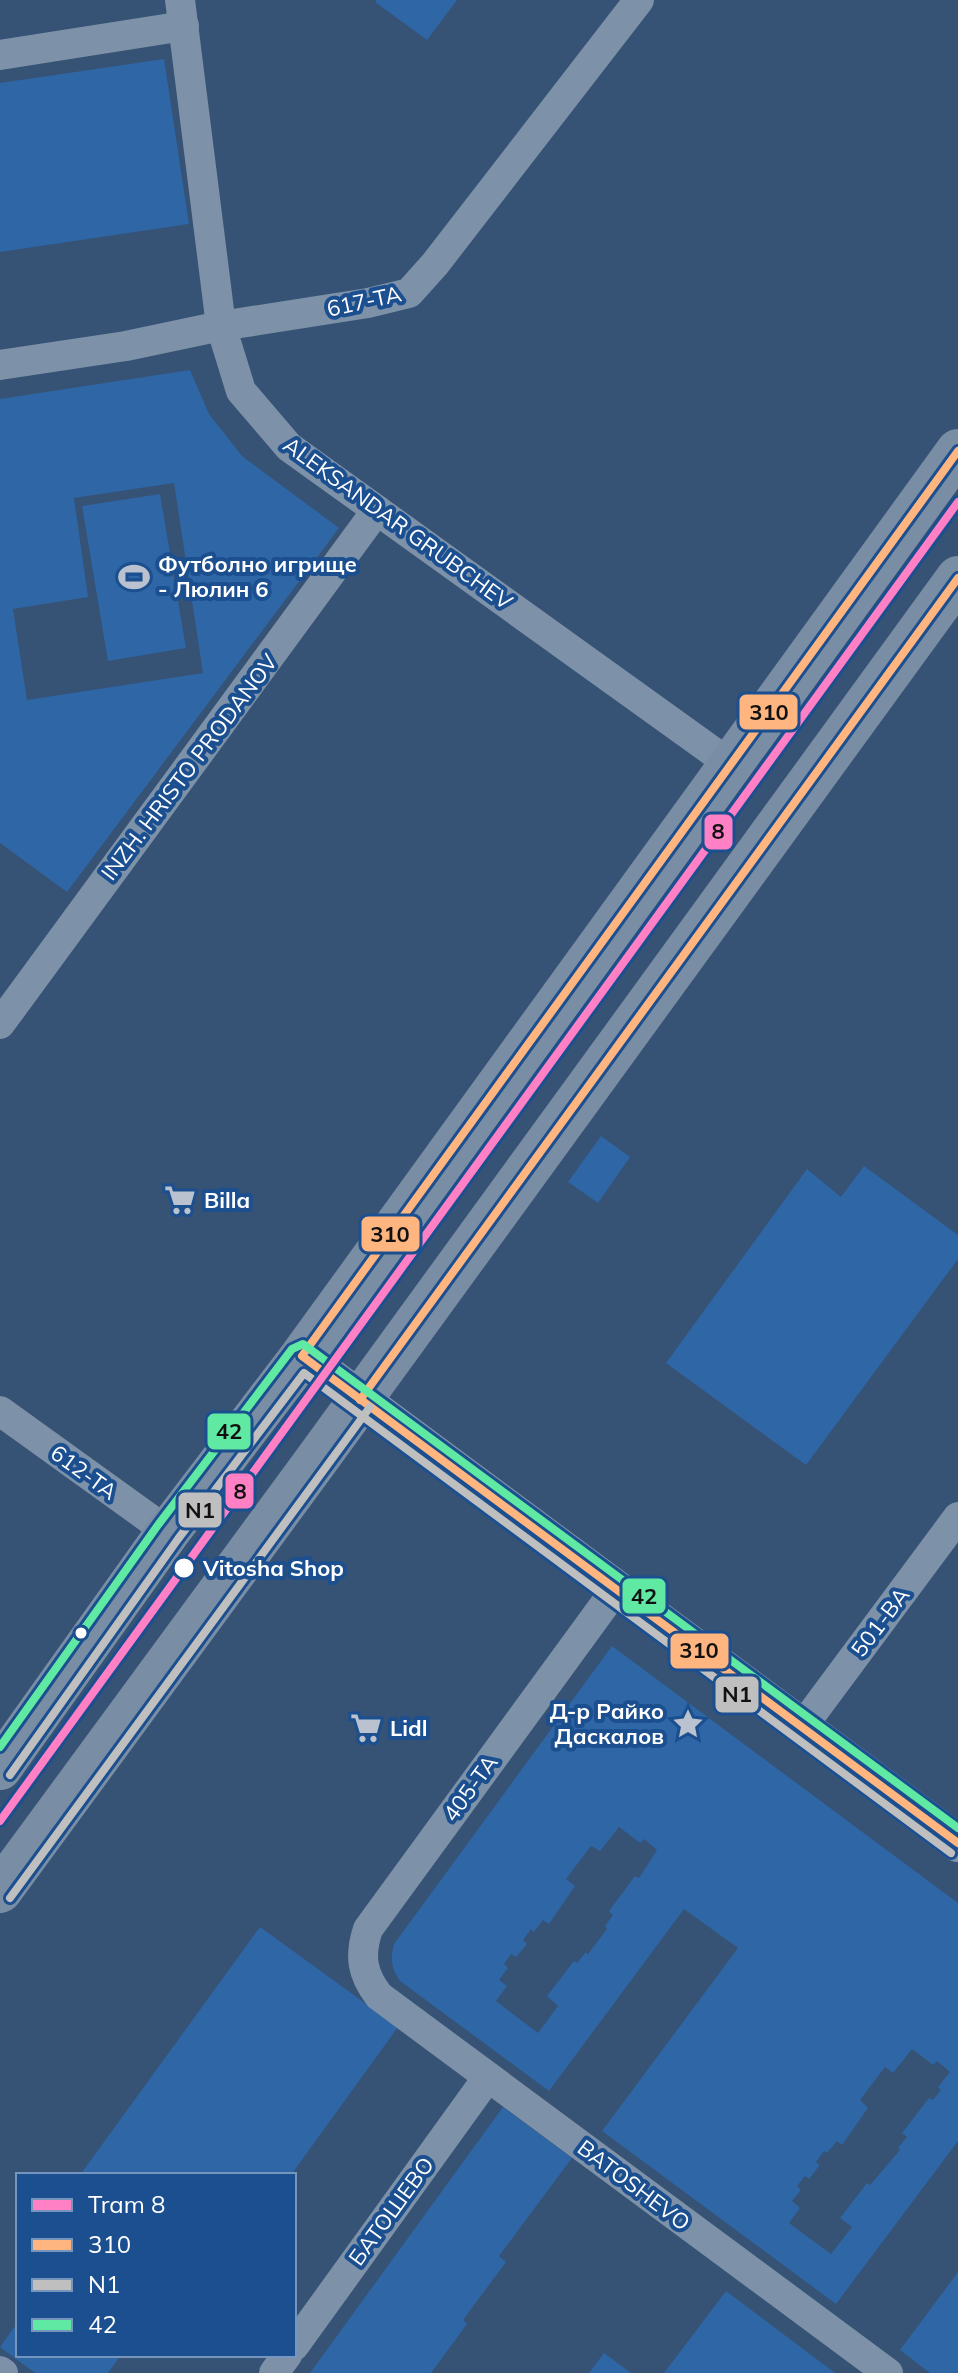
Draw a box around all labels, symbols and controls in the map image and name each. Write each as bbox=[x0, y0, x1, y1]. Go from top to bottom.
street label: 617-ТА bbox=[324, 279, 404, 323]
street label: ALEKSANDAR GRUBCHEV bbox=[278, 430, 519, 616]
place label: Футболно игрище - Люлин 6 bbox=[158, 550, 357, 603]
sports icon: Футболно игрище - Люлин 6 bbox=[117, 560, 151, 594]
street label: INZH. HRISTO PRODANOV bbox=[95, 648, 284, 886]
line badge: 310 bbox=[738, 693, 799, 731]
text: 310 bbox=[749, 698, 789, 726]
line badge: 8 bbox=[703, 813, 734, 851]
text: 8 bbox=[711, 817, 725, 845]
supermarket icon: Billa bbox=[163, 1183, 197, 1217]
place label: Billa bbox=[204, 1186, 250, 1214]
line badge: 310 bbox=[360, 1215, 421, 1253]
text: 310 bbox=[370, 1220, 410, 1248]
line badge: 42 bbox=[206, 1412, 252, 1451]
text: 42 bbox=[216, 1417, 242, 1445]
street label: 612-ТА bbox=[45, 1438, 123, 1506]
line badge: 8 bbox=[224, 1472, 255, 1510]
text: 8 bbox=[233, 1477, 247, 1505]
line badge: N1 bbox=[177, 1491, 223, 1529]
text: N1 bbox=[185, 1496, 215, 1524]
place label: Vitosha Shop bbox=[202, 1554, 344, 1582]
marker: Vitosha Shop bbox=[172, 1556, 196, 1580]
line badge: 42 bbox=[621, 1577, 667, 1615]
text: 42 bbox=[631, 1582, 657, 1610]
street label: 501-ВА bbox=[845, 1582, 915, 1662]
unlabelled marker bbox=[73, 1625, 89, 1641]
line badge: 310 bbox=[669, 1632, 730, 1670]
text: 310 bbox=[679, 1636, 719, 1664]
line badge: N1 bbox=[714, 1675, 760, 1714]
text: N1 bbox=[722, 1680, 752, 1708]
place label: Д-р Райко Даскалов bbox=[550, 1697, 664, 1750]
place icon: Д-р Райко Даскалов bbox=[671, 1707, 705, 1741]
supermarket icon: Lidl bbox=[349, 1711, 383, 1745]
place label: Lidl bbox=[390, 1714, 427, 1742]
street label: 405-ТА bbox=[436, 1749, 504, 1827]
street label: BATOSHEVO bbox=[572, 2134, 696, 2236]
street label: БАТОШЕВО bbox=[342, 2151, 440, 2271]
legend bbox=[16, 2173, 296, 2357]
text: Tram 8 bbox=[88, 2189, 165, 2219]
text: 310 bbox=[88, 2229, 131, 2259]
text: N1 bbox=[88, 2269, 120, 2299]
text: 42 bbox=[88, 2309, 117, 2339]

